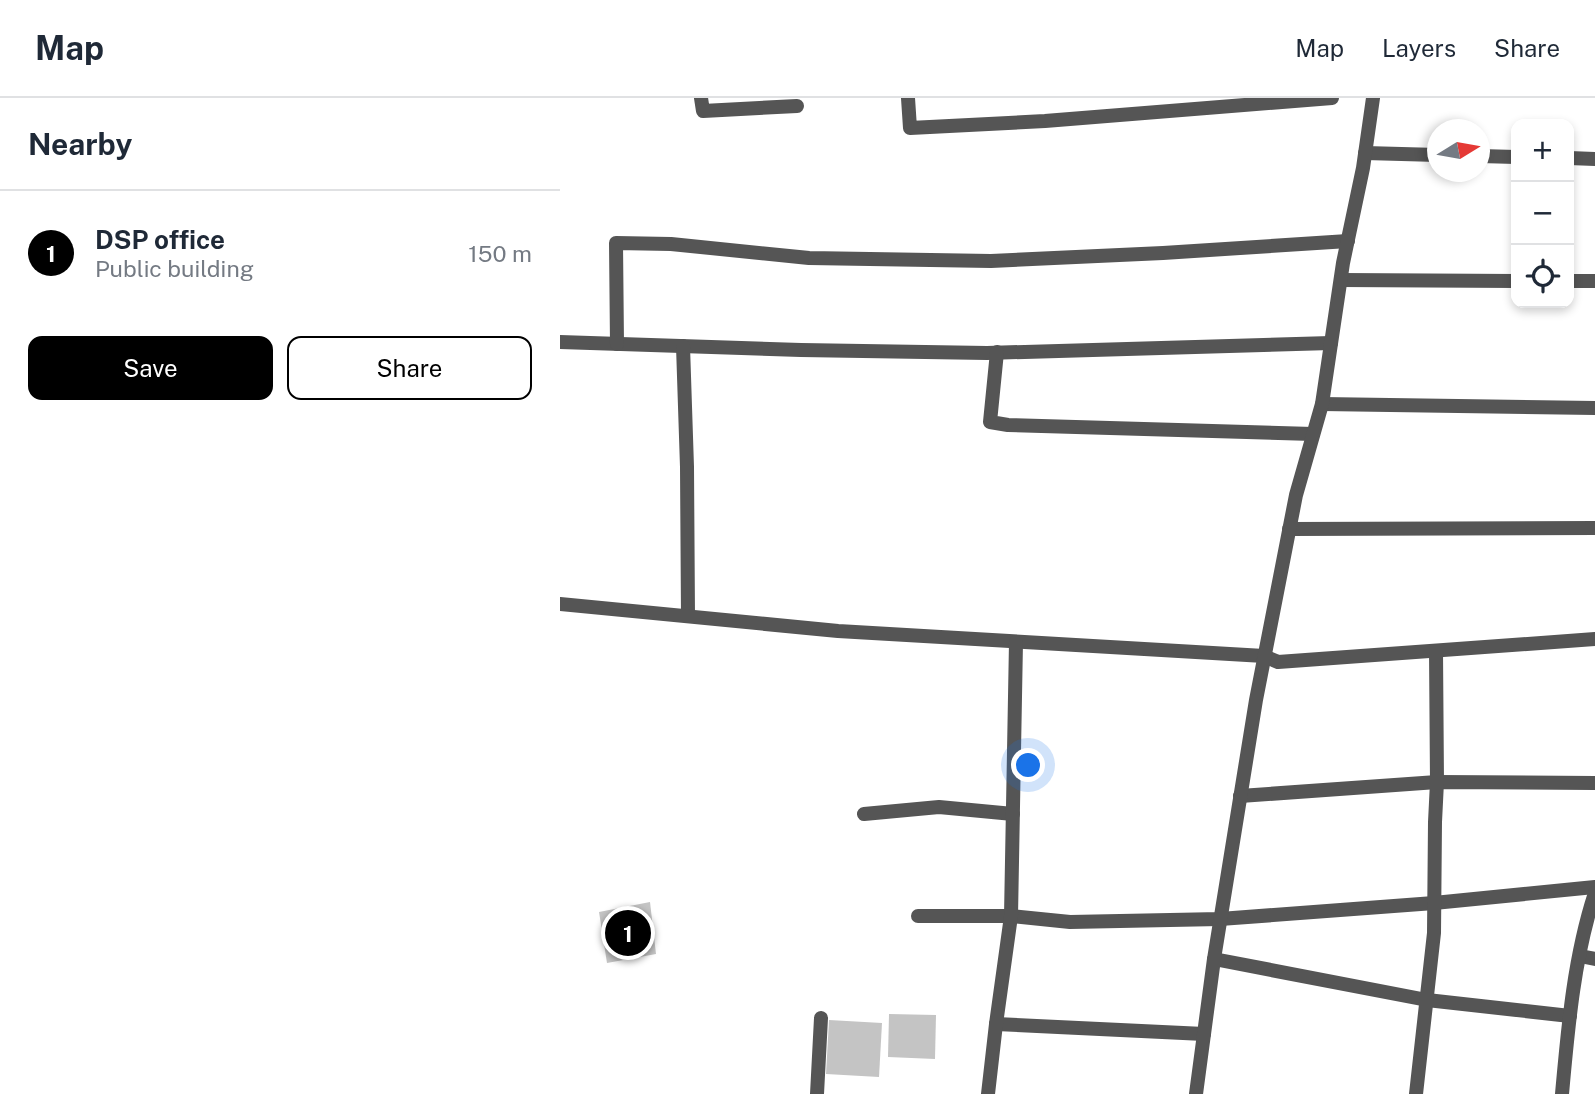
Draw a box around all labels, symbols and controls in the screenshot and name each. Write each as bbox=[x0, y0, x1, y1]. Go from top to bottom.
text: Map bbox=[35, 29, 104, 67]
text: Map bbox=[1295, 34, 1344, 62]
text: Layers bbox=[1382, 34, 1456, 62]
text: Share bbox=[1494, 34, 1560, 62]
north arrow bbox=[1427, 119, 1490, 182]
map controls bbox=[1511, 119, 1574, 308]
button: + bbox=[1511, 119, 1574, 182]
text: Nearby bbox=[28, 126, 132, 162]
button: − bbox=[1511, 182, 1574, 245]
text: DSP office bbox=[95, 224, 225, 255]
text: 1 bbox=[46, 240, 56, 267]
text: 150 m bbox=[468, 240, 532, 267]
button: locate bbox=[1511, 245, 1574, 308]
text: Public building bbox=[95, 255, 254, 282]
button: Save bbox=[28, 336, 273, 400]
button: Share bbox=[287, 336, 532, 400]
your location bbox=[1011, 748, 1045, 782]
pin: 1 bbox=[605, 907, 651, 959]

